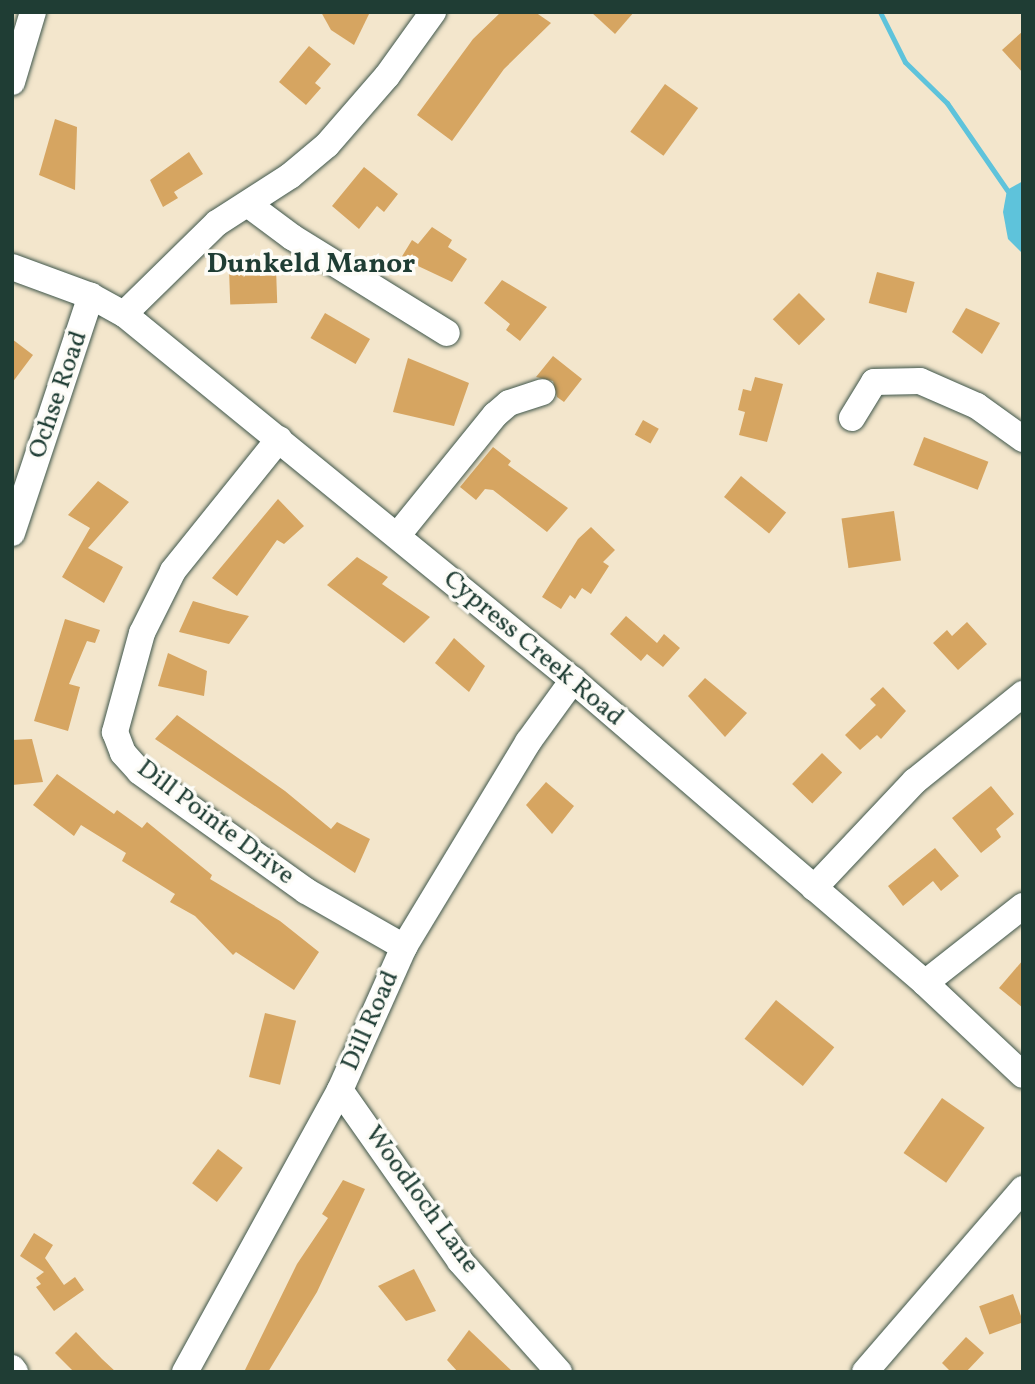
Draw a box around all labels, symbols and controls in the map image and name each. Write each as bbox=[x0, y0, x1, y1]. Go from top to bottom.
district label: Dunkeld Manor bbox=[207, 248, 415, 282]
street label: Ochse Road bbox=[23, 327, 95, 463]
street label: Cypress Creek Road bbox=[436, 564, 630, 734]
street label: Dill Pointe Drive bbox=[130, 754, 300, 892]
street label: Dill Road bbox=[335, 966, 407, 1076]
street label: Woodloch Lane bbox=[357, 1120, 485, 1280]

